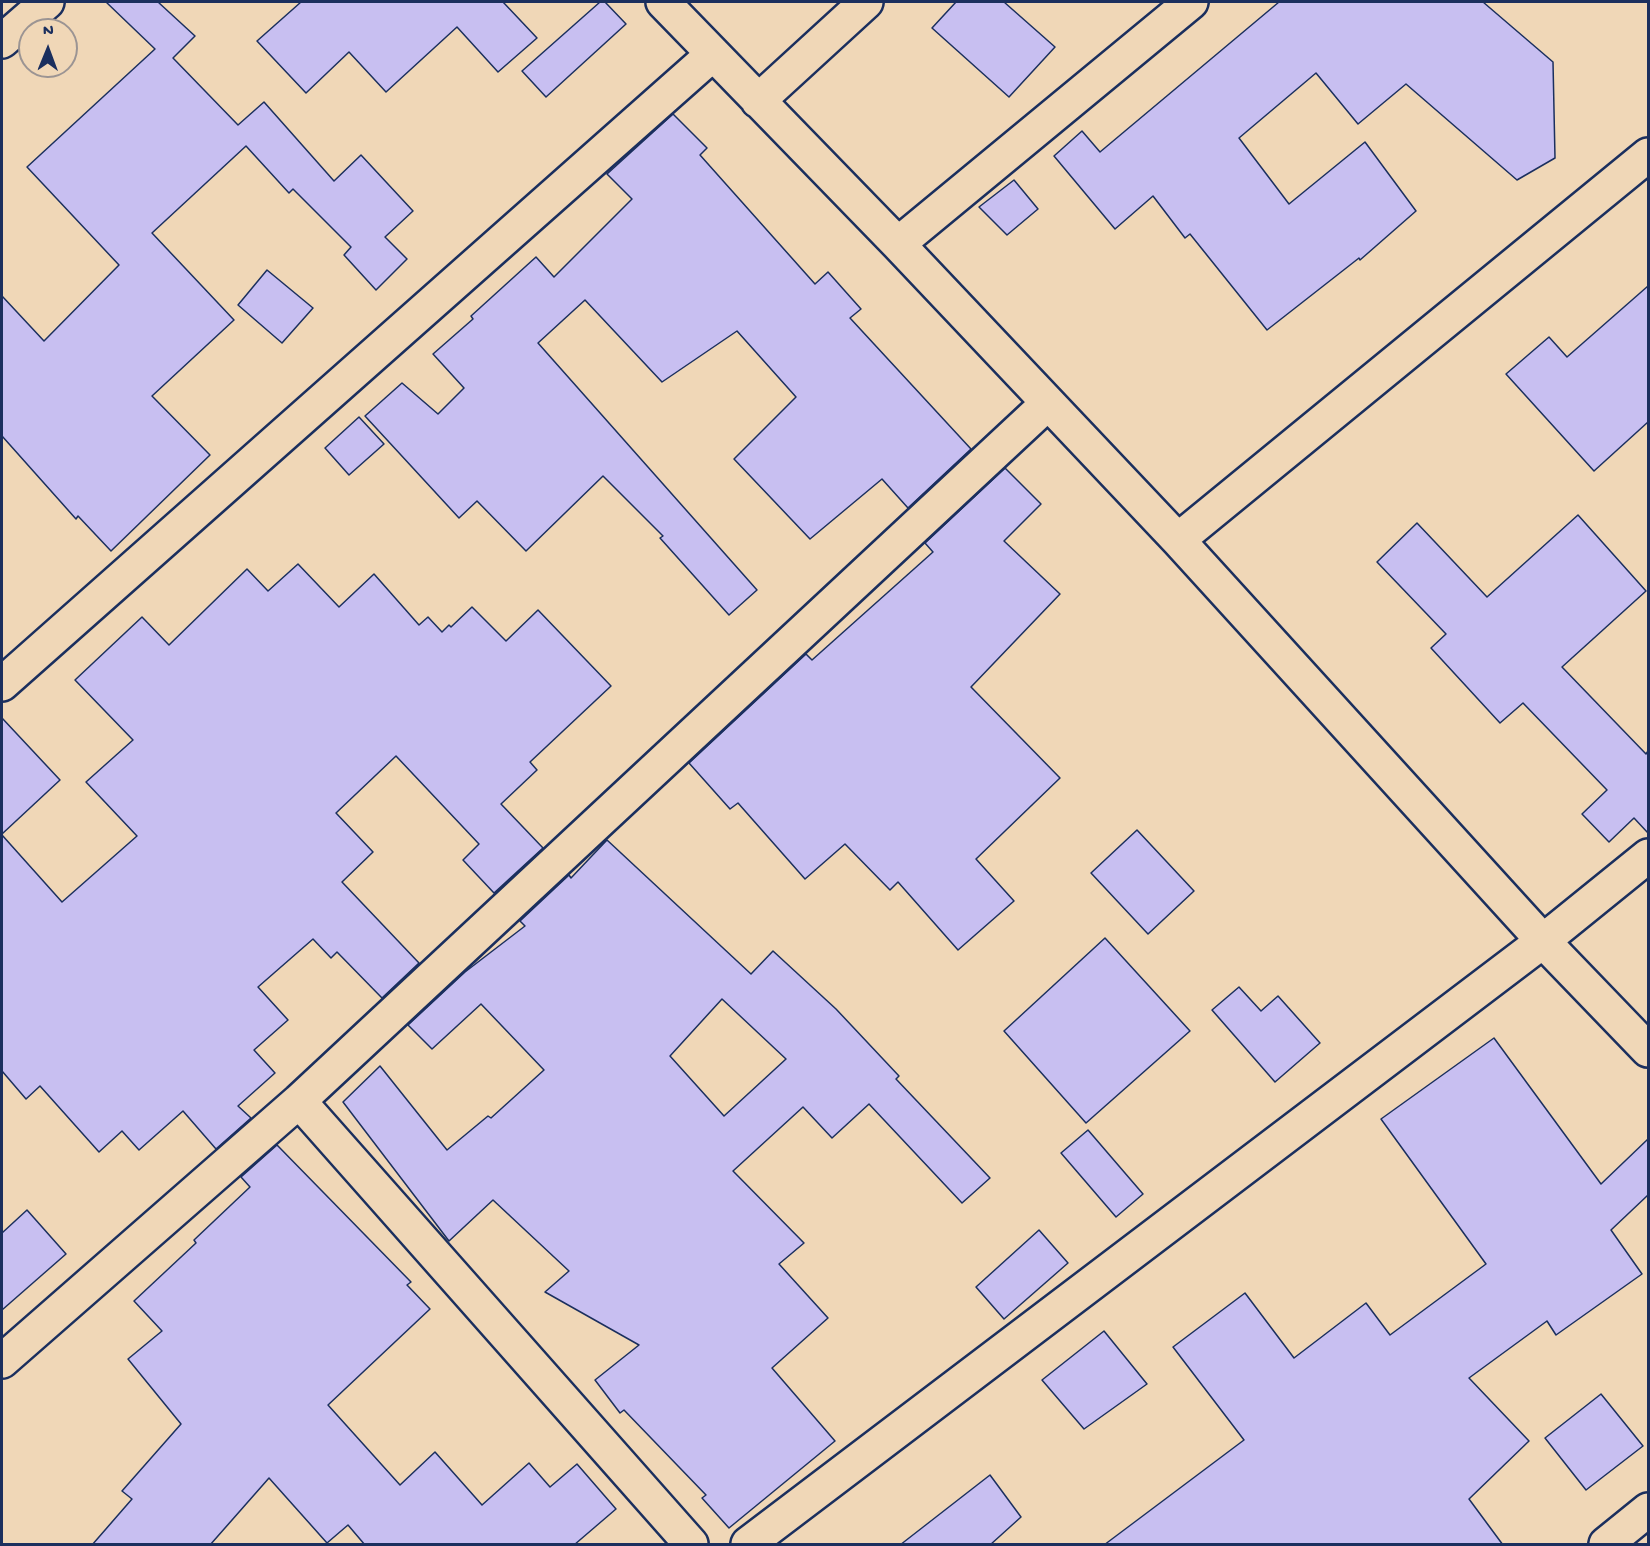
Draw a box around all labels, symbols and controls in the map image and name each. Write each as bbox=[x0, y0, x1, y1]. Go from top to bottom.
north arrow bbox=[18, 18, 78, 78]
text: N bbox=[43, 22, 54, 41]

